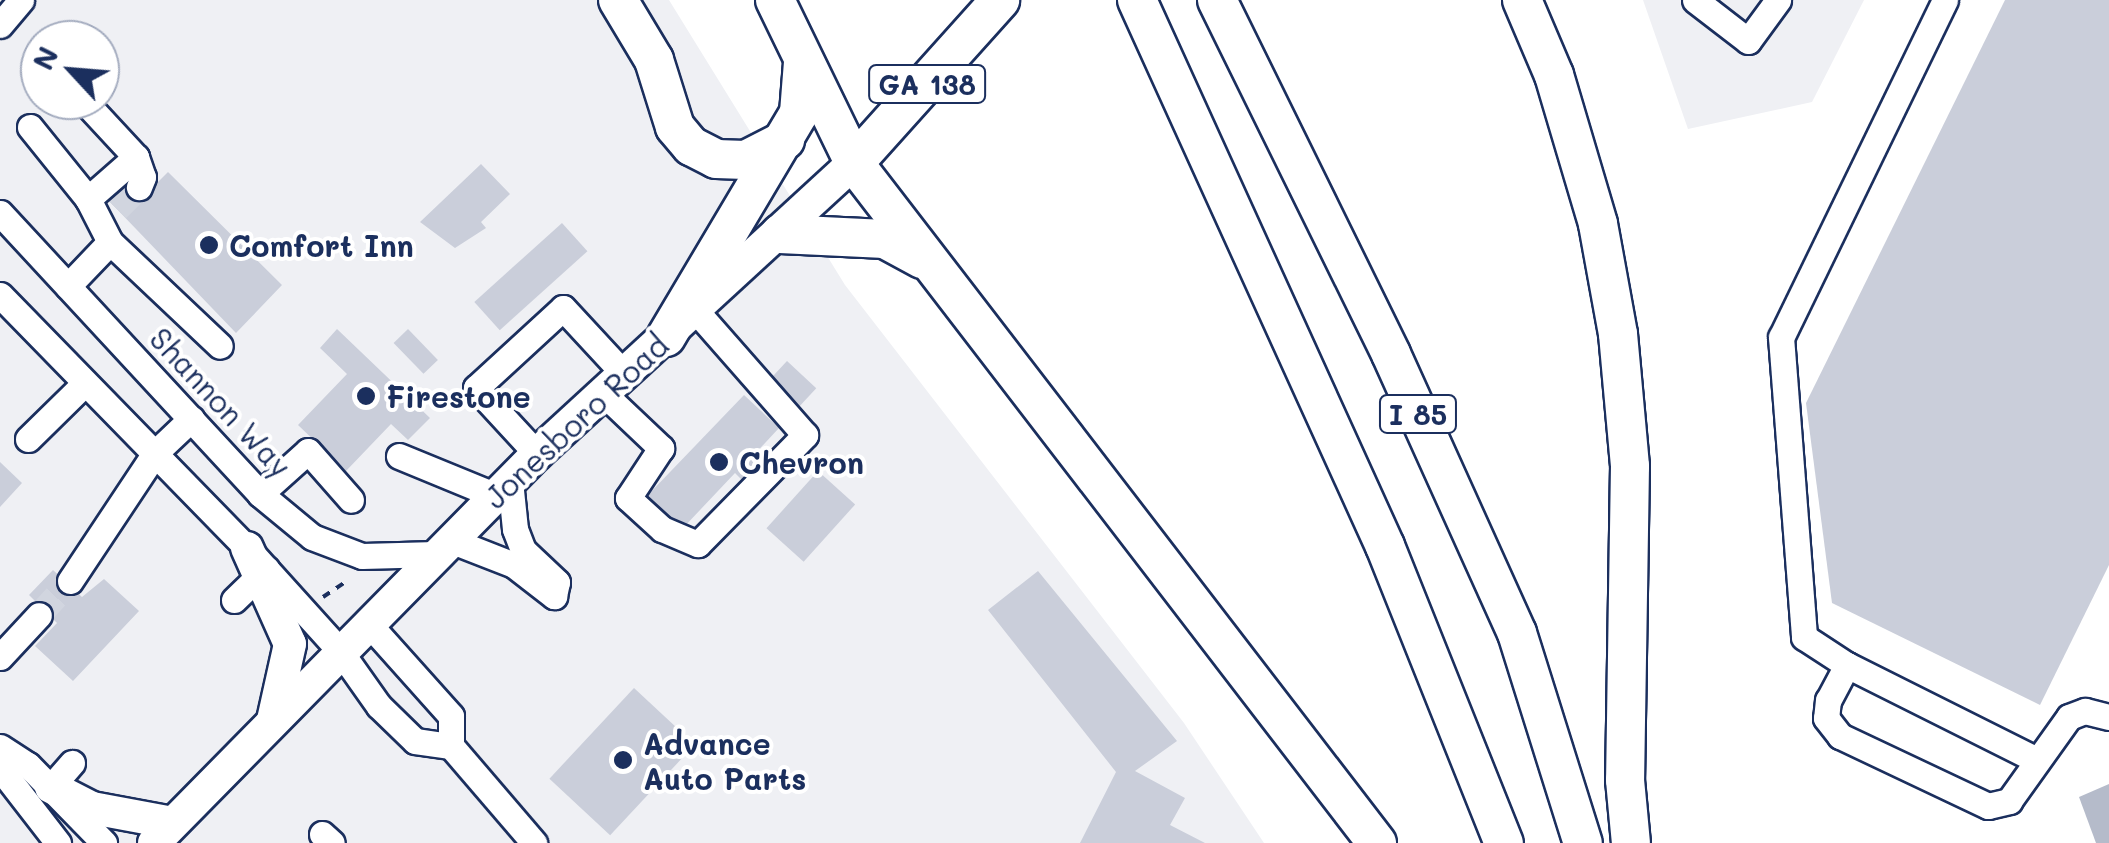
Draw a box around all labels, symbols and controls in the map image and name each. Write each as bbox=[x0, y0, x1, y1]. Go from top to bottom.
north arrow bbox=[20, 20, 120, 120]
text: N bbox=[24, 40, 66, 75]
road number: GA 138 bbox=[867, 61, 987, 107]
place label: Comfort Inn bbox=[229, 227, 414, 263]
marker: Comfort Inn bbox=[198, 234, 220, 256]
street label: Shannon Way bbox=[143, 320, 299, 484]
street label: Jonesboro Road bbox=[477, 327, 675, 515]
place label: Firestone bbox=[386, 378, 531, 414]
marker: Firestone bbox=[355, 385, 377, 407]
road number: I 85 bbox=[1378, 391, 1458, 437]
place label: Chevron bbox=[739, 444, 864, 480]
marker: Chevron bbox=[708, 451, 730, 473]
place label: Advance Auto Parts bbox=[643, 725, 806, 796]
marker: Advance Auto Parts bbox=[612, 749, 634, 771]

